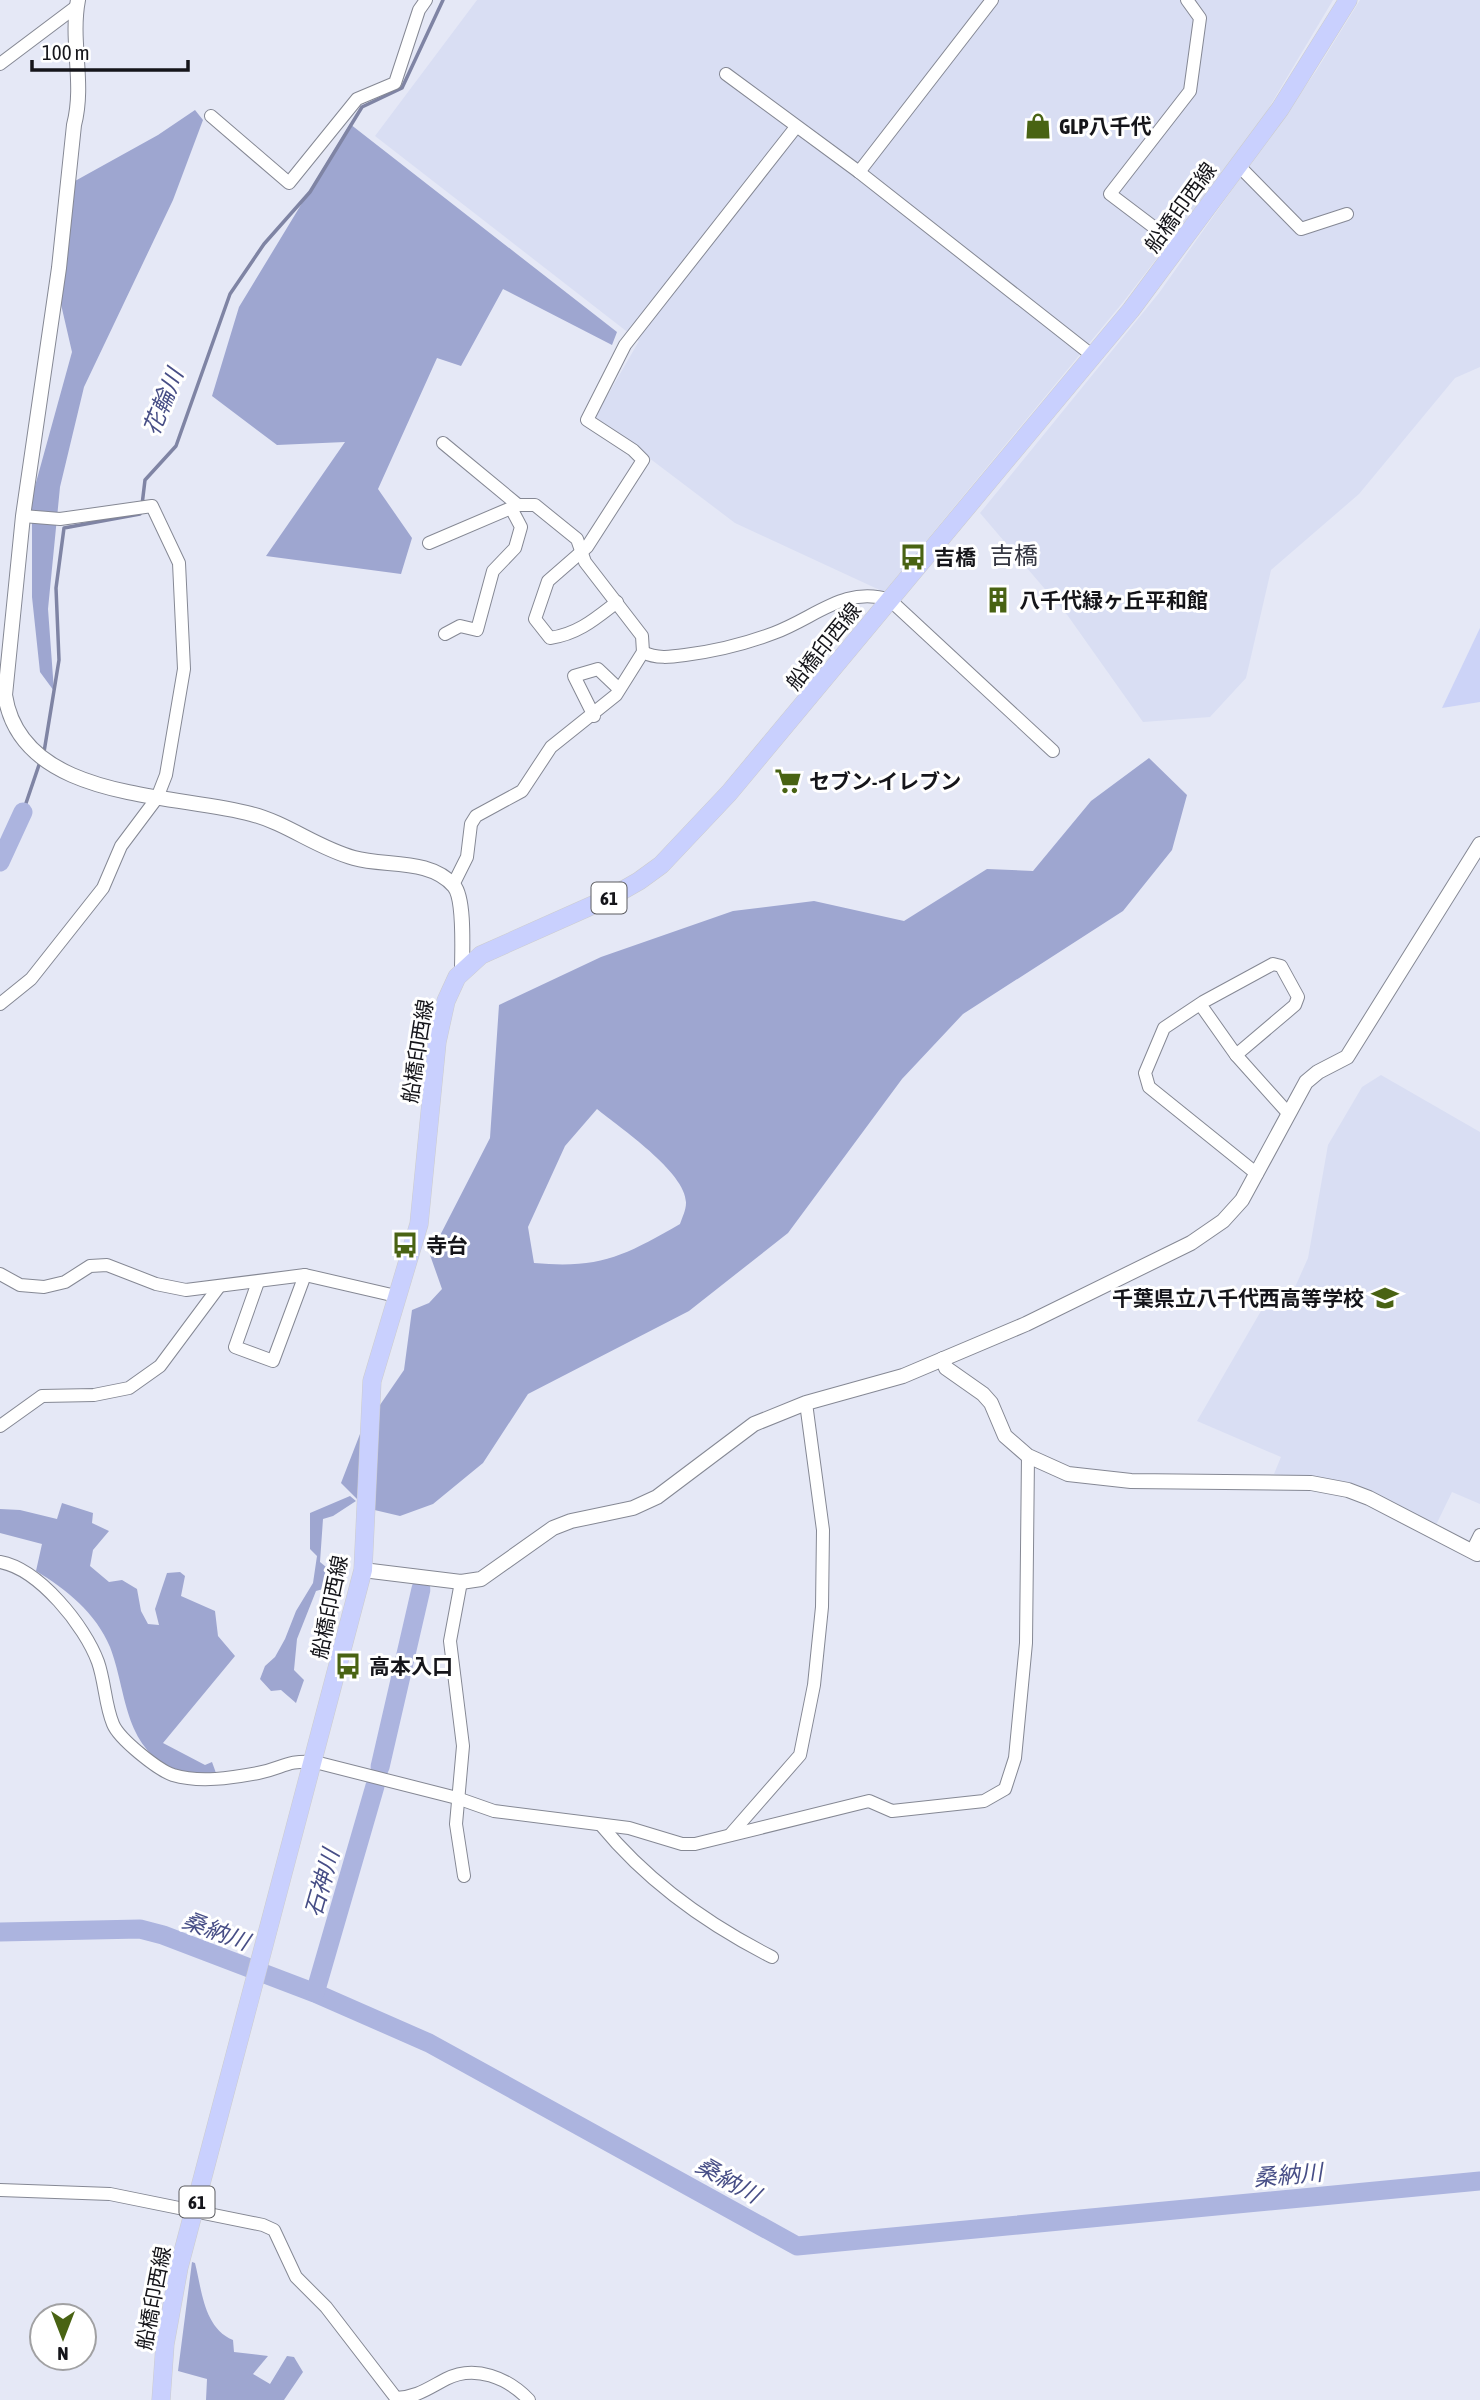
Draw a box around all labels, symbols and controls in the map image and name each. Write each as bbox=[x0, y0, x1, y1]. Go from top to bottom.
scale bar bbox=[32, 28, 187, 72]
text: 100 m bbox=[42, 40, 90, 64]
shop icon: GLP八千代 bbox=[1023, 111, 1053, 141]
place label: GLP八千代 bbox=[1059, 114, 1152, 138]
street label: 船橋印西線 bbox=[1139, 157, 1221, 257]
water label: 花輪川 bbox=[138, 362, 189, 439]
bus stop icon: 吉橋 bbox=[898, 542, 928, 572]
district label: 吉橋 bbox=[990, 542, 1038, 569]
place label: 吉橋 bbox=[934, 545, 976, 569]
building icon: 八千代緑ヶ丘平和館 bbox=[983, 585, 1013, 615]
place label: 八千代緑ヶ丘平和館 bbox=[1019, 588, 1208, 612]
street label: 船橋印西線 bbox=[781, 598, 865, 694]
supermarket icon: セブン-イレブン bbox=[773, 766, 803, 796]
place label: セブン-イレブン bbox=[809, 769, 961, 793]
road number: 61 bbox=[592, 882, 626, 914]
street label: 船橋印西線 bbox=[397, 997, 437, 1105]
bus stop icon: 寺台 bbox=[390, 1230, 420, 1260]
place label: 寺台 bbox=[426, 1233, 468, 1257]
school or university icon: 千葉県立八千代西高等学校 bbox=[1370, 1283, 1400, 1313]
place label: 千葉県立八千代西高等学校 bbox=[1112, 1286, 1364, 1310]
street label: 船橋印西線 bbox=[306, 1553, 352, 1661]
bus stop icon: 高本入口 bbox=[333, 1651, 363, 1681]
place label: 高本入口 bbox=[369, 1654, 453, 1678]
water label: 石神川 bbox=[300, 1843, 345, 1920]
water label: 桑納川 bbox=[179, 1907, 256, 1956]
water label: 桑納川 bbox=[692, 2152, 767, 2210]
water label: 桑納川 bbox=[1252, 2159, 1326, 2191]
road number: 61 bbox=[180, 2186, 214, 2218]
street label: 船橋印西線 bbox=[131, 2244, 175, 2352]
north arrow bbox=[28, 2302, 98, 2372]
text: N bbox=[57, 2343, 69, 2365]

